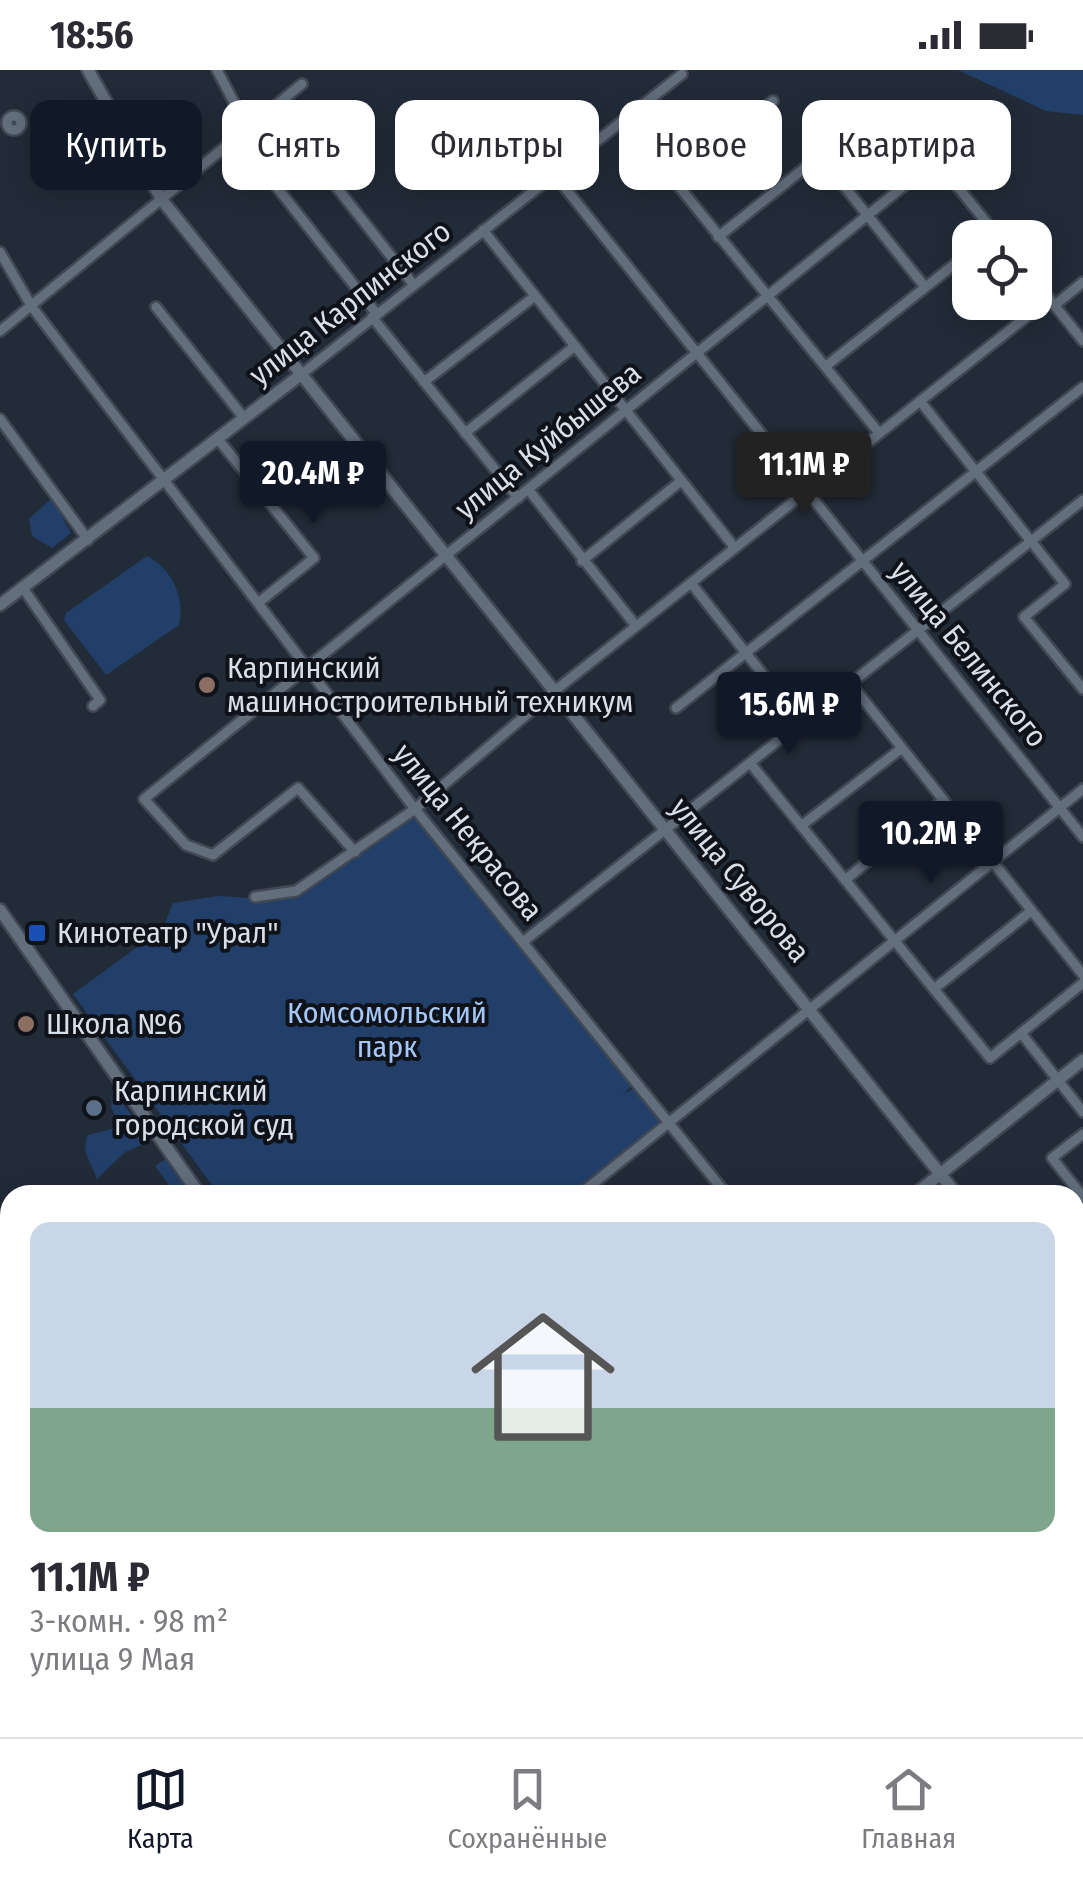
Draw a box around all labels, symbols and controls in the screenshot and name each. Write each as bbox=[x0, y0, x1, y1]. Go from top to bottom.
text: 18:56 bbox=[50, 12, 134, 58]
chip: Купить bbox=[30, 100, 202, 190]
chip: Снять bbox=[222, 100, 375, 190]
chip: Фильтры bbox=[395, 100, 599, 190]
chip: Новое bbox=[619, 100, 782, 190]
chip: Квартира bbox=[802, 100, 1011, 190]
street label: улица Карпинского bbox=[242, 213, 458, 393]
map controls bbox=[952, 220, 1052, 320]
button: locate bbox=[952, 220, 1052, 320]
street label: улица Куйбышева bbox=[448, 355, 648, 527]
pin: 11.1M ₽ bbox=[712, 432, 896, 517]
pin: 20.4M ₽ bbox=[221, 441, 405, 526]
text: 11.1M ₽ bbox=[758, 445, 850, 483]
text: 20.4M ₽ bbox=[262, 454, 364, 492]
street label: улица Белинского bbox=[883, 554, 1055, 754]
place label: Карпинский машиностроительный техникум bbox=[227, 650, 633, 720]
pin: 15.6M ₽ bbox=[697, 672, 881, 757]
marker: Карпинский машиностроительный техникум bbox=[196, 674, 218, 696]
text: 15.6M ₽ bbox=[739, 685, 839, 723]
street label: улица Некрасова bbox=[386, 736, 550, 928]
street label: улица Суворова bbox=[663, 790, 817, 970]
pin: 10.2M ₽ bbox=[839, 801, 1023, 886]
text: 10.2M ₽ bbox=[881, 814, 981, 852]
place label: Кинотеатр "Урал" bbox=[57, 915, 279, 951]
marker: Кинотеатр "Урал" bbox=[26, 922, 48, 944]
park label: Комсомольский парк bbox=[287, 995, 487, 1065]
place label: Школа №6 bbox=[46, 1006, 182, 1042]
marker: Школа №6 bbox=[15, 1013, 37, 1035]
place label: Карпинский городской суд bbox=[114, 1073, 294, 1143]
marker: Карпинский городской суд bbox=[83, 1097, 105, 1119]
icon: home bbox=[453, 1287, 633, 1467]
text: 11.1M ₽ bbox=[30, 1552, 150, 1602]
text: 3-комн. · 98 m² bbox=[30, 1602, 228, 1640]
text: улица 9 Мая bbox=[30, 1640, 195, 1678]
tab: Карта bbox=[127, 1762, 194, 1855]
tab: Сохранённые bbox=[448, 1762, 607, 1855]
tab: Главная bbox=[861, 1762, 956, 1855]

